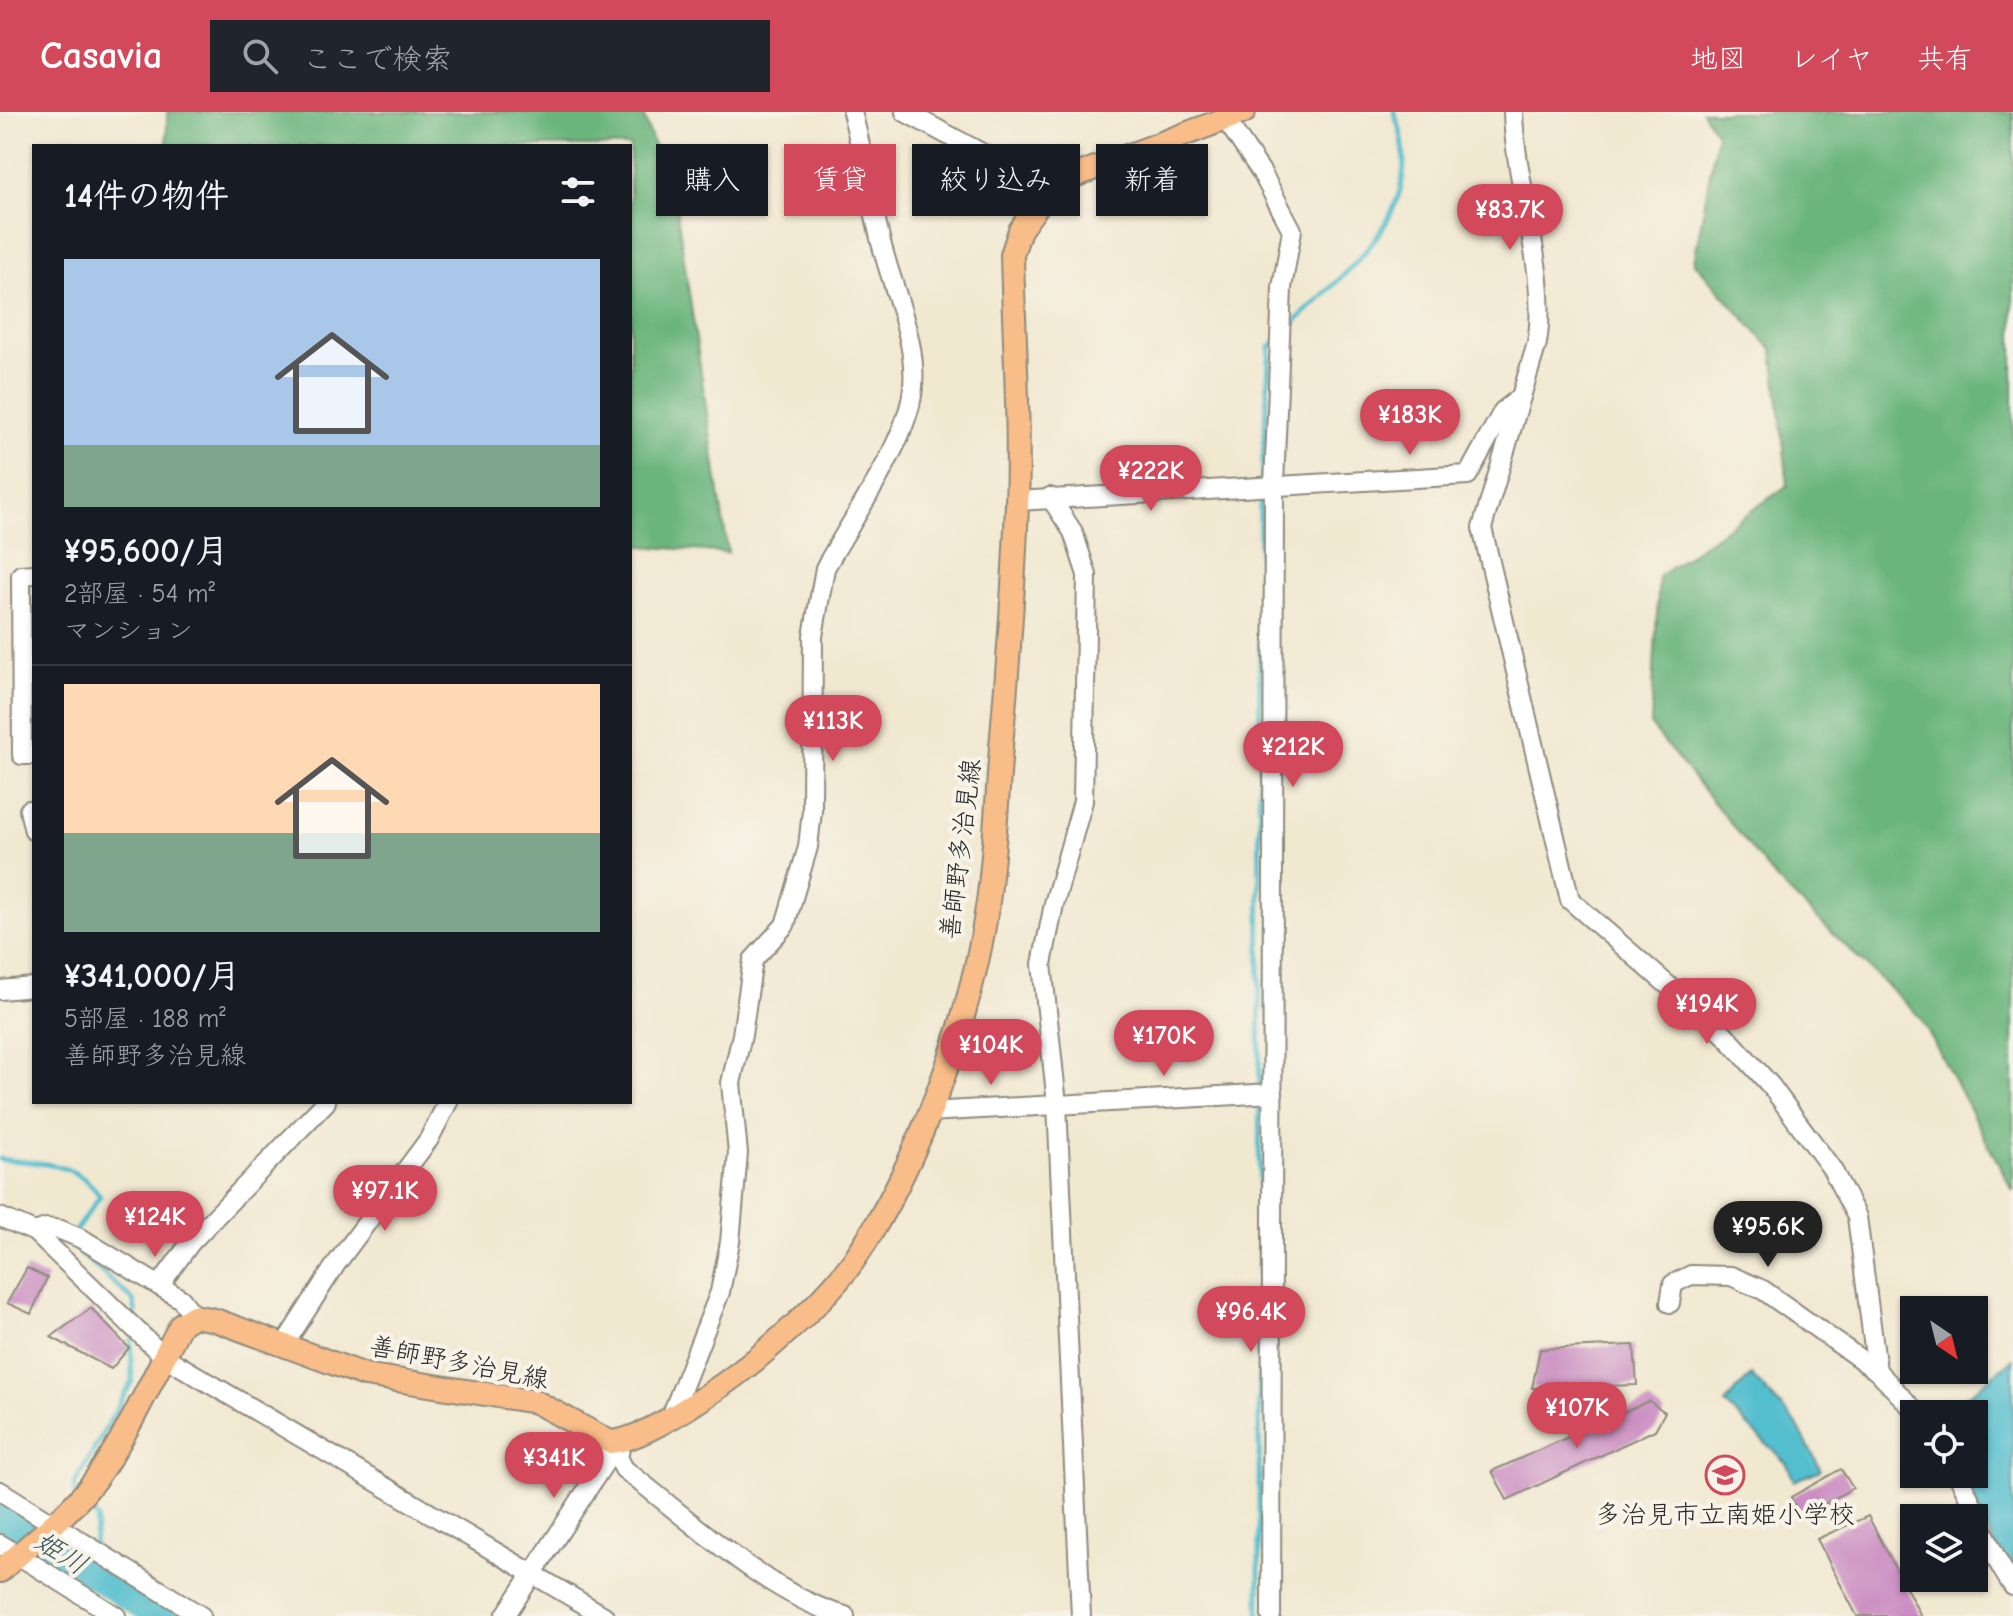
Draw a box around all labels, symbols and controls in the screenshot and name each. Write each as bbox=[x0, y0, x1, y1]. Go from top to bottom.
search box bbox=[210, 20, 770, 92]
text: Casavia bbox=[40, 34, 162, 78]
icon: search bbox=[238, 34, 282, 78]
text: ここで検索 bbox=[302, 42, 452, 77]
text: 地図 bbox=[1690, 43, 1746, 75]
text: レイヤ bbox=[1790, 43, 1873, 75]
text: 共有 bbox=[1917, 43, 1973, 75]
chip: 購入 bbox=[656, 144, 768, 216]
chip: 賃貸 bbox=[784, 144, 896, 216]
chip: 絞り込み bbox=[912, 144, 1080, 216]
chip: 新着 bbox=[1096, 144, 1208, 216]
icon: filters bbox=[556, 170, 600, 214]
text: 14件の物件 bbox=[64, 176, 229, 216]
pin: ¥83.7K bbox=[1445, 184, 1575, 252]
text: ¥83.7K bbox=[1475, 195, 1545, 225]
icon: home bbox=[260, 311, 404, 455]
pin: ¥183K bbox=[1354, 389, 1466, 457]
text: ¥183K bbox=[1378, 400, 1442, 430]
pin: ¥222K bbox=[1095, 445, 1207, 513]
text: ¥222K bbox=[1118, 456, 1184, 486]
text: ¥95,600/月 bbox=[64, 531, 229, 571]
text: 2部屋 · 54 m² bbox=[64, 579, 215, 609]
text: マンション bbox=[64, 616, 193, 646]
pin: ¥113K bbox=[777, 695, 889, 763]
text: ¥113K bbox=[803, 706, 863, 736]
pin: ¥212K bbox=[1237, 721, 1349, 789]
text: ¥212K bbox=[1261, 732, 1325, 762]
icon: home bbox=[260, 736, 404, 880]
street label: 善師野多治見線 bbox=[935, 757, 987, 941]
text: ¥341,000/月 bbox=[64, 956, 241, 996]
pin: ¥194K bbox=[1651, 978, 1763, 1046]
text: ¥194K bbox=[1675, 989, 1739, 1019]
text: 5部屋 · 188 m² bbox=[64, 1004, 226, 1034]
pin: ¥170K bbox=[1108, 1010, 1220, 1078]
pin: ¥104K bbox=[935, 1019, 1047, 1087]
text: ¥170K bbox=[1132, 1021, 1196, 1051]
text: ¥104K bbox=[959, 1030, 1023, 1060]
text: 善師野多治見線 bbox=[64, 1041, 246, 1071]
pin: ¥97.1K bbox=[320, 1165, 450, 1233]
text: ¥97.1K bbox=[351, 1176, 419, 1206]
pin: ¥124K bbox=[99, 1191, 211, 1259]
pin: ¥95.6K bbox=[1703, 1201, 1833, 1269]
text: ¥124K bbox=[124, 1202, 186, 1232]
text: ¥95.6K bbox=[1731, 1212, 1805, 1242]
pin: ¥96.4K bbox=[1186, 1286, 1316, 1354]
north arrow bbox=[1900, 1296, 1988, 1384]
map controls bbox=[1900, 1296, 1988, 1592]
text: ¥96.4K bbox=[1215, 1297, 1287, 1327]
street label: 善師野多治見線 bbox=[367, 1331, 551, 1395]
pin: ¥107K bbox=[1521, 1382, 1633, 1450]
text: ¥107K bbox=[1545, 1393, 1609, 1423]
button: locate bbox=[1900, 1400, 1988, 1488]
pin: ¥341K bbox=[498, 1432, 610, 1500]
text: ¥341K bbox=[523, 1443, 585, 1473]
school or university icon: 多治見市立南姫小学校 bbox=[1704, 1454, 1746, 1496]
place label: 多治見市立南姫小学校 bbox=[1595, 1500, 1855, 1530]
button: layers bbox=[1900, 1504, 1988, 1592]
water label: 姫川 bbox=[29, 1525, 93, 1581]

